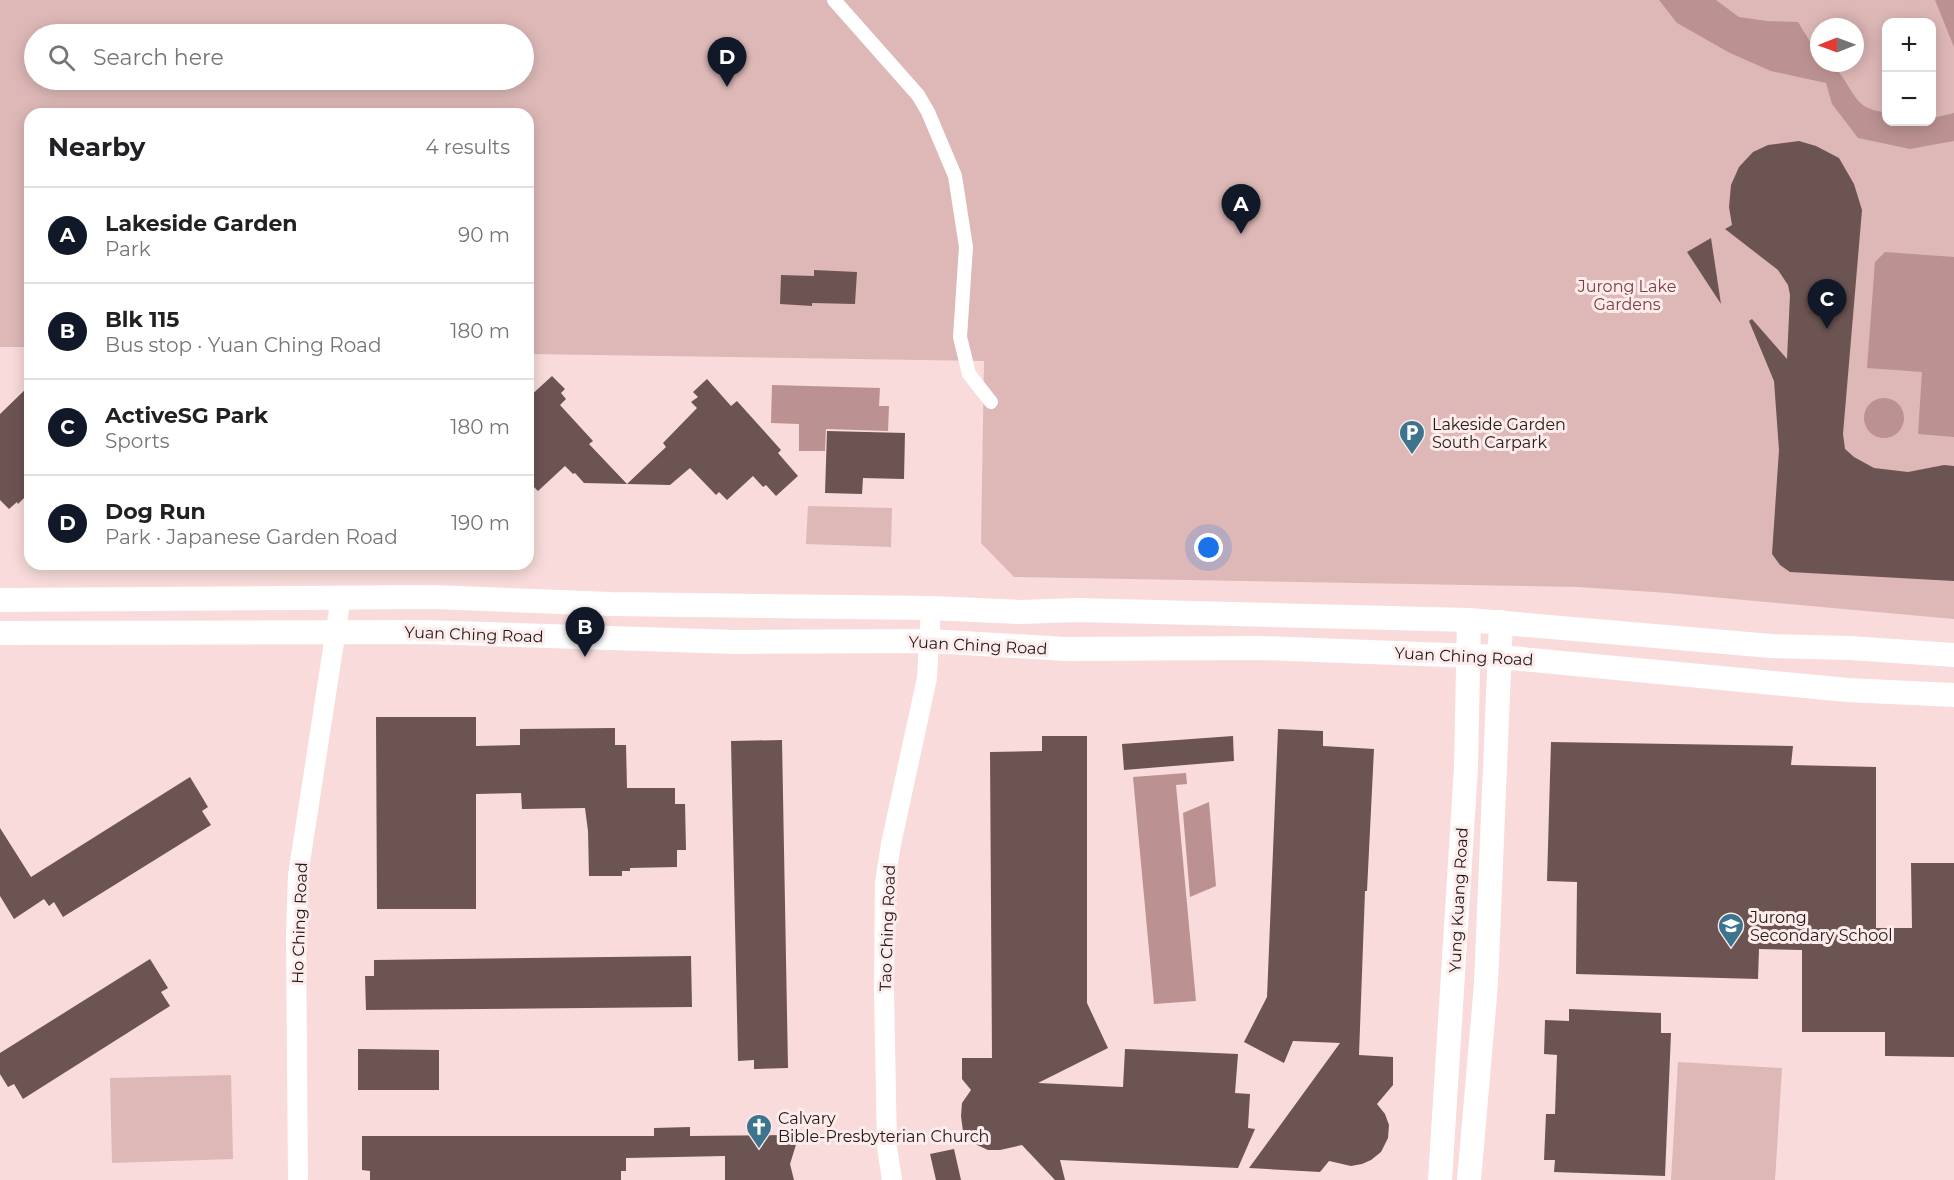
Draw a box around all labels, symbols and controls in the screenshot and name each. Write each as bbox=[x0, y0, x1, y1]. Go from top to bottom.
north arrow bbox=[1810, 18, 1864, 72]
map controls bbox=[1882, 18, 1936, 126]
button: + bbox=[1882, 18, 1936, 72]
search box bbox=[24, 24, 534, 90]
pin: D bbox=[708, 38, 746, 87]
icon: search bbox=[45, 41, 78, 74]
text: Search here bbox=[93, 44, 224, 71]
button: − bbox=[1882, 72, 1936, 126]
text: Nearby bbox=[48, 131, 145, 163]
text: 4 results bbox=[425, 135, 510, 159]
pin: A bbox=[1222, 184, 1260, 234]
text: Lakeside Garden bbox=[105, 210, 298, 237]
text: A bbox=[60, 223, 75, 247]
text: 90 m bbox=[458, 223, 510, 247]
text: Park bbox=[105, 237, 151, 261]
park label: Jurong Lake Gardens bbox=[1577, 277, 1676, 314]
pin: C bbox=[1808, 280, 1846, 329]
text: Blk 115 bbox=[105, 306, 179, 333]
text: B bbox=[60, 319, 75, 343]
text: 180 m bbox=[450, 319, 510, 343]
text: Bus stop · Yuan Ching Road bbox=[105, 333, 381, 357]
text: ActiveSG Park bbox=[105, 402, 268, 429]
text: C bbox=[60, 415, 75, 439]
text: 180 m bbox=[450, 415, 510, 439]
place label: Lakeside Garden South Carpark bbox=[1432, 415, 1566, 452]
parking icon: Lakeside Garden South Carpark bbox=[1397, 418, 1427, 456]
text: Sports bbox=[105, 429, 170, 453]
text: Dog Run bbox=[105, 498, 206, 525]
text: D bbox=[59, 511, 76, 535]
text: 190 m bbox=[451, 511, 510, 535]
text: Park · Japanese Garden Road bbox=[105, 525, 398, 549]
your location bbox=[1194, 533, 1223, 562]
pin: B bbox=[566, 608, 604, 657]
street label: Yuan Ching Road bbox=[404, 623, 544, 646]
street label: Yuan Ching Road bbox=[908, 632, 1048, 659]
street label: Yuan Ching Road bbox=[1394, 643, 1534, 670]
street label: Yung Kuang Road bbox=[1445, 827, 1472, 973]
street label: Ho Ching Road bbox=[288, 862, 311, 984]
street label: Tao Ching Road bbox=[876, 864, 899, 992]
place label: Jurong Secondary School bbox=[1749, 908, 1893, 945]
school or university icon: Jurong Secondary School bbox=[1716, 911, 1746, 949]
place label: Calvary Bible-Presbyterian Church bbox=[778, 1109, 989, 1146]
church icon: Calvary Bible-Presbyterian Church bbox=[744, 1112, 774, 1150]

